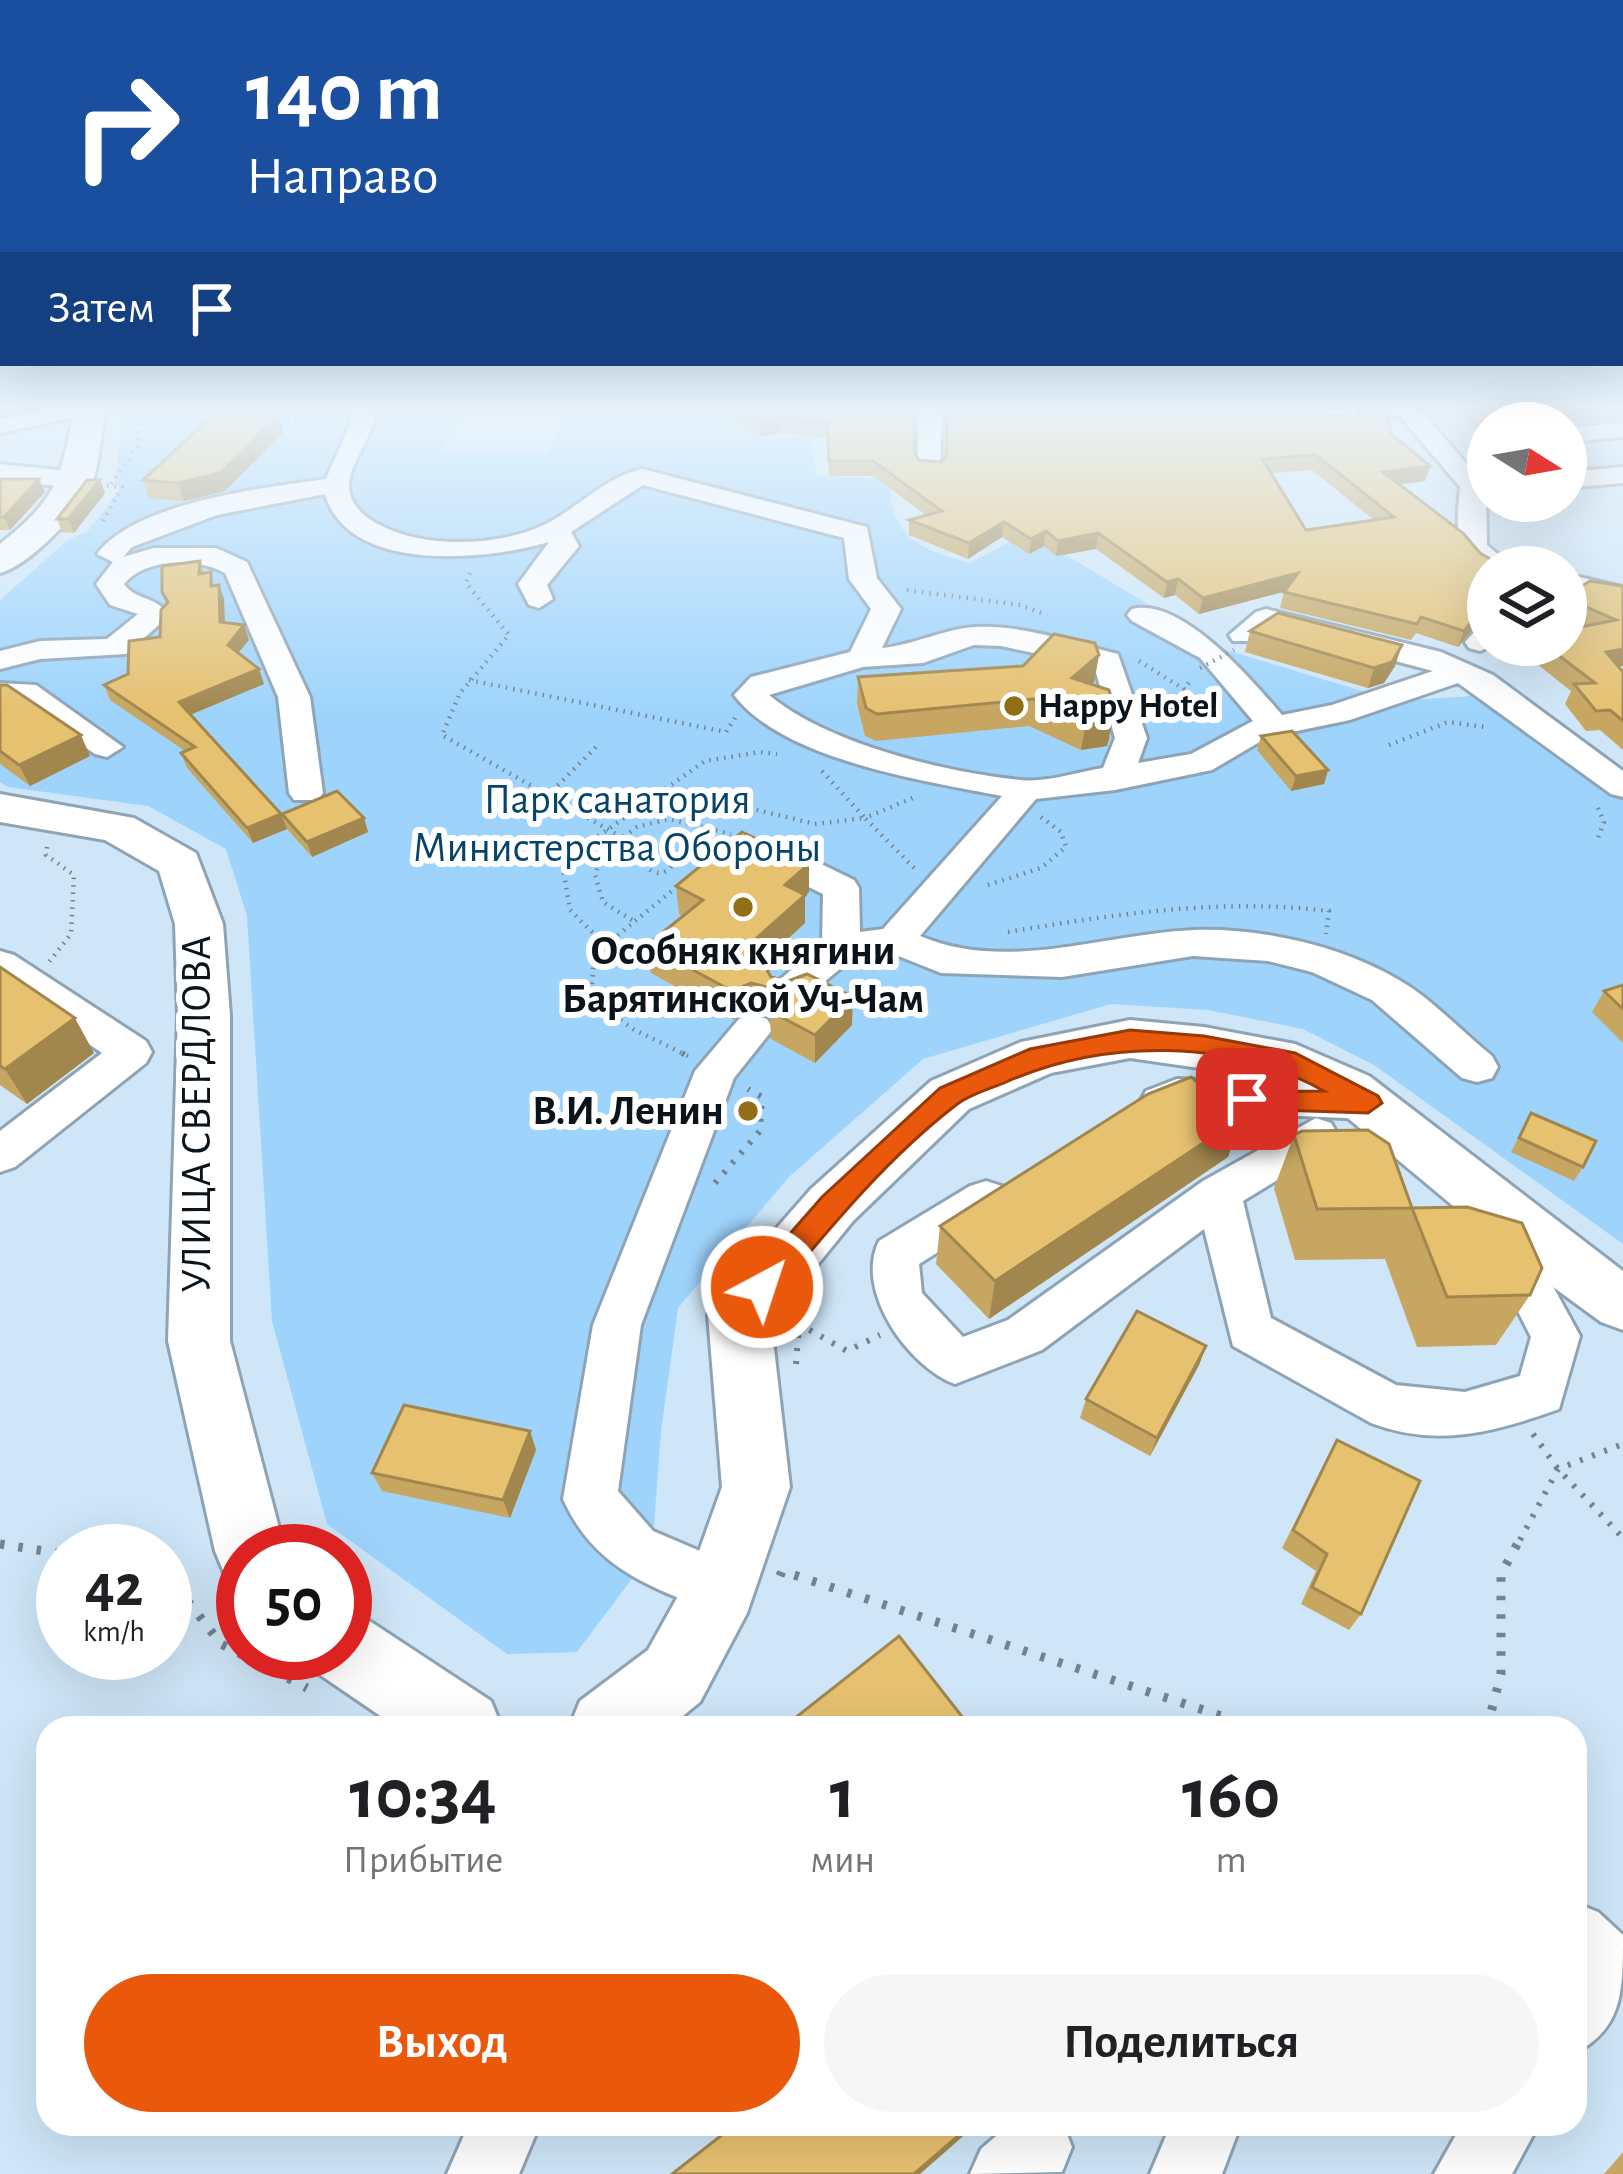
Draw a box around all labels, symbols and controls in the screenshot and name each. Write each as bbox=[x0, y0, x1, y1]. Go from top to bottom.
icon: right bbox=[48, 48, 204, 204]
text: 140 m bbox=[246, 52, 443, 136]
text: Направо bbox=[246, 150, 438, 204]
icon: arrive bbox=[179, 276, 245, 342]
text: Затем bbox=[48, 286, 155, 331]
north arrow bbox=[1467, 402, 1587, 522]
map controls bbox=[1467, 402, 1587, 666]
button: layers bbox=[1467, 546, 1587, 666]
place label: Happy Hotel bbox=[1038, 688, 1219, 724]
marker: Happy Hotel bbox=[1001, 693, 1027, 719]
park label: Парк санатория Министерства Обороны bbox=[413, 779, 821, 869]
marker: Особняк княгини Барятинской Уч-Чам bbox=[730, 894, 756, 920]
place label: Особняк княгини Барятинской Уч-Чам bbox=[562, 930, 924, 1020]
street label: УЛИЦА СВЕРДЛОВА bbox=[176, 935, 218, 1293]
pin bbox=[1196, 1048, 1298, 1150]
icon: arrive bbox=[1214, 1066, 1280, 1132]
place label: В.И. Ленин bbox=[532, 1090, 724, 1132]
marker: В.И. Ленин bbox=[735, 1098, 761, 1124]
position arrow bbox=[699, 1224, 825, 1350]
speed limit sign: 50 bbox=[216, 1524, 372, 1680]
text: 42 bbox=[85, 1557, 143, 1617]
text: km/h bbox=[83, 1617, 145, 1647]
text: 10:34 bbox=[350, 1759, 497, 1831]
text: 1 bbox=[830, 1759, 856, 1831]
text: 160 bbox=[1182, 1759, 1280, 1831]
text: Прибытие bbox=[343, 1841, 504, 1880]
text: мин bbox=[810, 1841, 875, 1880]
text: m bbox=[1215, 1841, 1247, 1880]
button: Выход bbox=[84, 1974, 800, 2112]
button: Поделиться bbox=[824, 1974, 1539, 2112]

